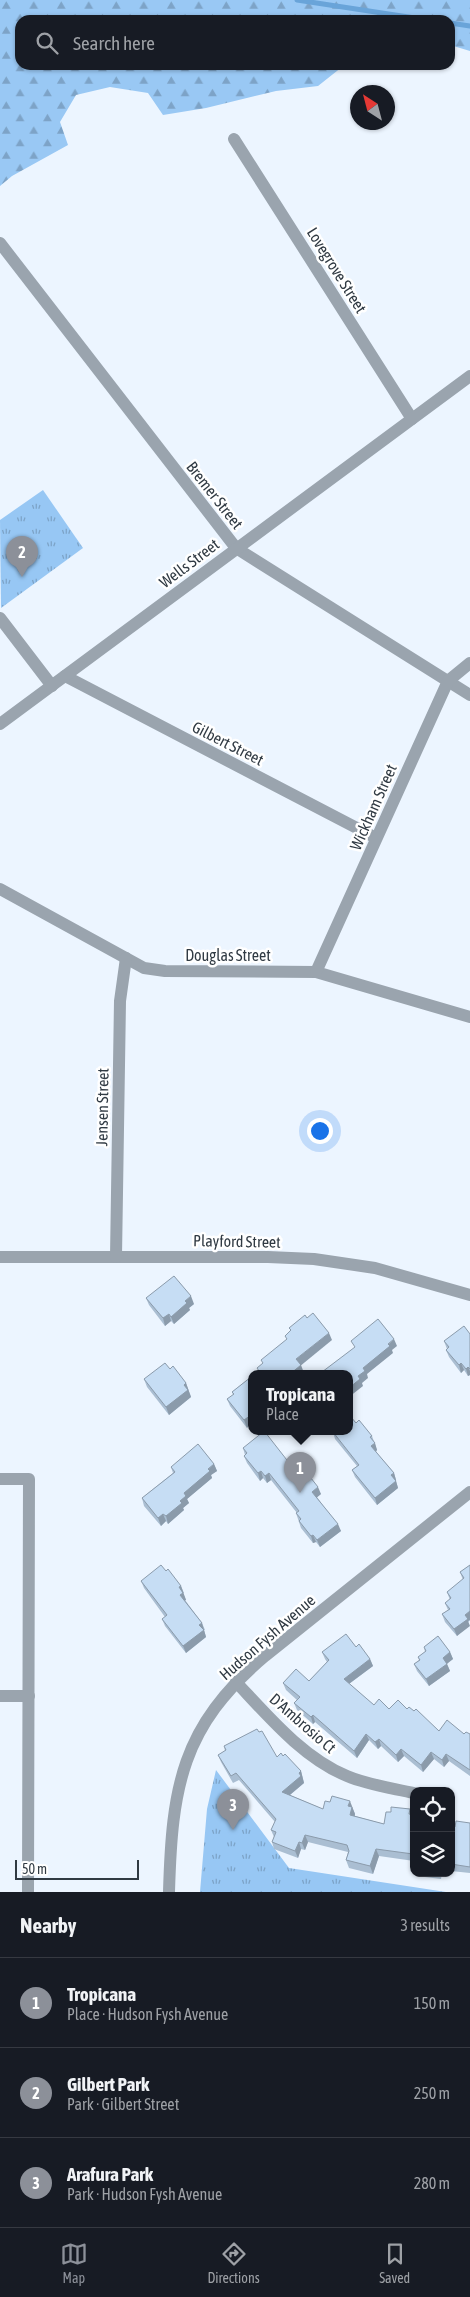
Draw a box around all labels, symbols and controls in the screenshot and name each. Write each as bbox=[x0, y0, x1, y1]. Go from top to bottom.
search box bbox=[15, 15, 455, 70]
icon: search bbox=[33, 29, 61, 57]
text: Search here bbox=[73, 32, 155, 54]
north arrow bbox=[350, 85, 395, 130]
street label: Lovegrove Street bbox=[303, 224, 371, 317]
street label: Bremer Street bbox=[183, 458, 247, 533]
street label: Wells Street bbox=[156, 535, 223, 591]
pin: 2 bbox=[6, 536, 38, 577]
street label: Gilbert Street bbox=[189, 717, 267, 769]
street label: Wickham Street bbox=[346, 761, 400, 853]
street label: Douglas Street bbox=[185, 946, 271, 965]
street label: Jensen Street bbox=[92, 1067, 112, 1146]
your location bbox=[307, 1118, 333, 1144]
street label: Playford Street bbox=[193, 1231, 281, 1252]
popup bbox=[248, 1370, 353, 1435]
text: Tropicana bbox=[266, 1383, 335, 1405]
text: Place bbox=[266, 1405, 299, 1423]
pin: 1 bbox=[284, 1452, 316, 1493]
street label: Hudson Fysh Avenue bbox=[216, 1591, 319, 1684]
street label: D'Ambrosio Ct bbox=[266, 1689, 340, 1757]
map controls bbox=[410, 1787, 455, 1877]
button: locate bbox=[410, 1787, 455, 1832]
pin: 3 bbox=[217, 1789, 249, 1830]
button: layers bbox=[410, 1832, 455, 1877]
scale bar bbox=[15, 1857, 139, 1880]
text: 50 m bbox=[22, 1861, 47, 1877]
text: Nearby bbox=[20, 1913, 76, 1937]
text: 3 results bbox=[400, 1916, 450, 1934]
text: Tropicana bbox=[67, 1983, 136, 2005]
text: 1 bbox=[32, 1994, 40, 2012]
text: 150 m bbox=[414, 1994, 450, 2012]
text: Place · Hudson Fysh Avenue bbox=[67, 2005, 228, 2023]
text: Gilbert Park bbox=[67, 2073, 149, 2095]
text: 2 bbox=[32, 2084, 40, 2102]
text: 250 m bbox=[414, 2084, 450, 2102]
text: Park · Gilbert Street bbox=[67, 2095, 179, 2113]
text: Arafura Park bbox=[67, 2163, 153, 2185]
text: 3 bbox=[32, 2174, 40, 2192]
text: 280 m bbox=[414, 2174, 450, 2192]
text: Park · Hudson Fysh Avenue bbox=[67, 2185, 222, 2203]
tab: Map bbox=[60, 2240, 88, 2286]
tab: Directions bbox=[207, 2240, 260, 2286]
tab: Saved bbox=[379, 2240, 410, 2286]

